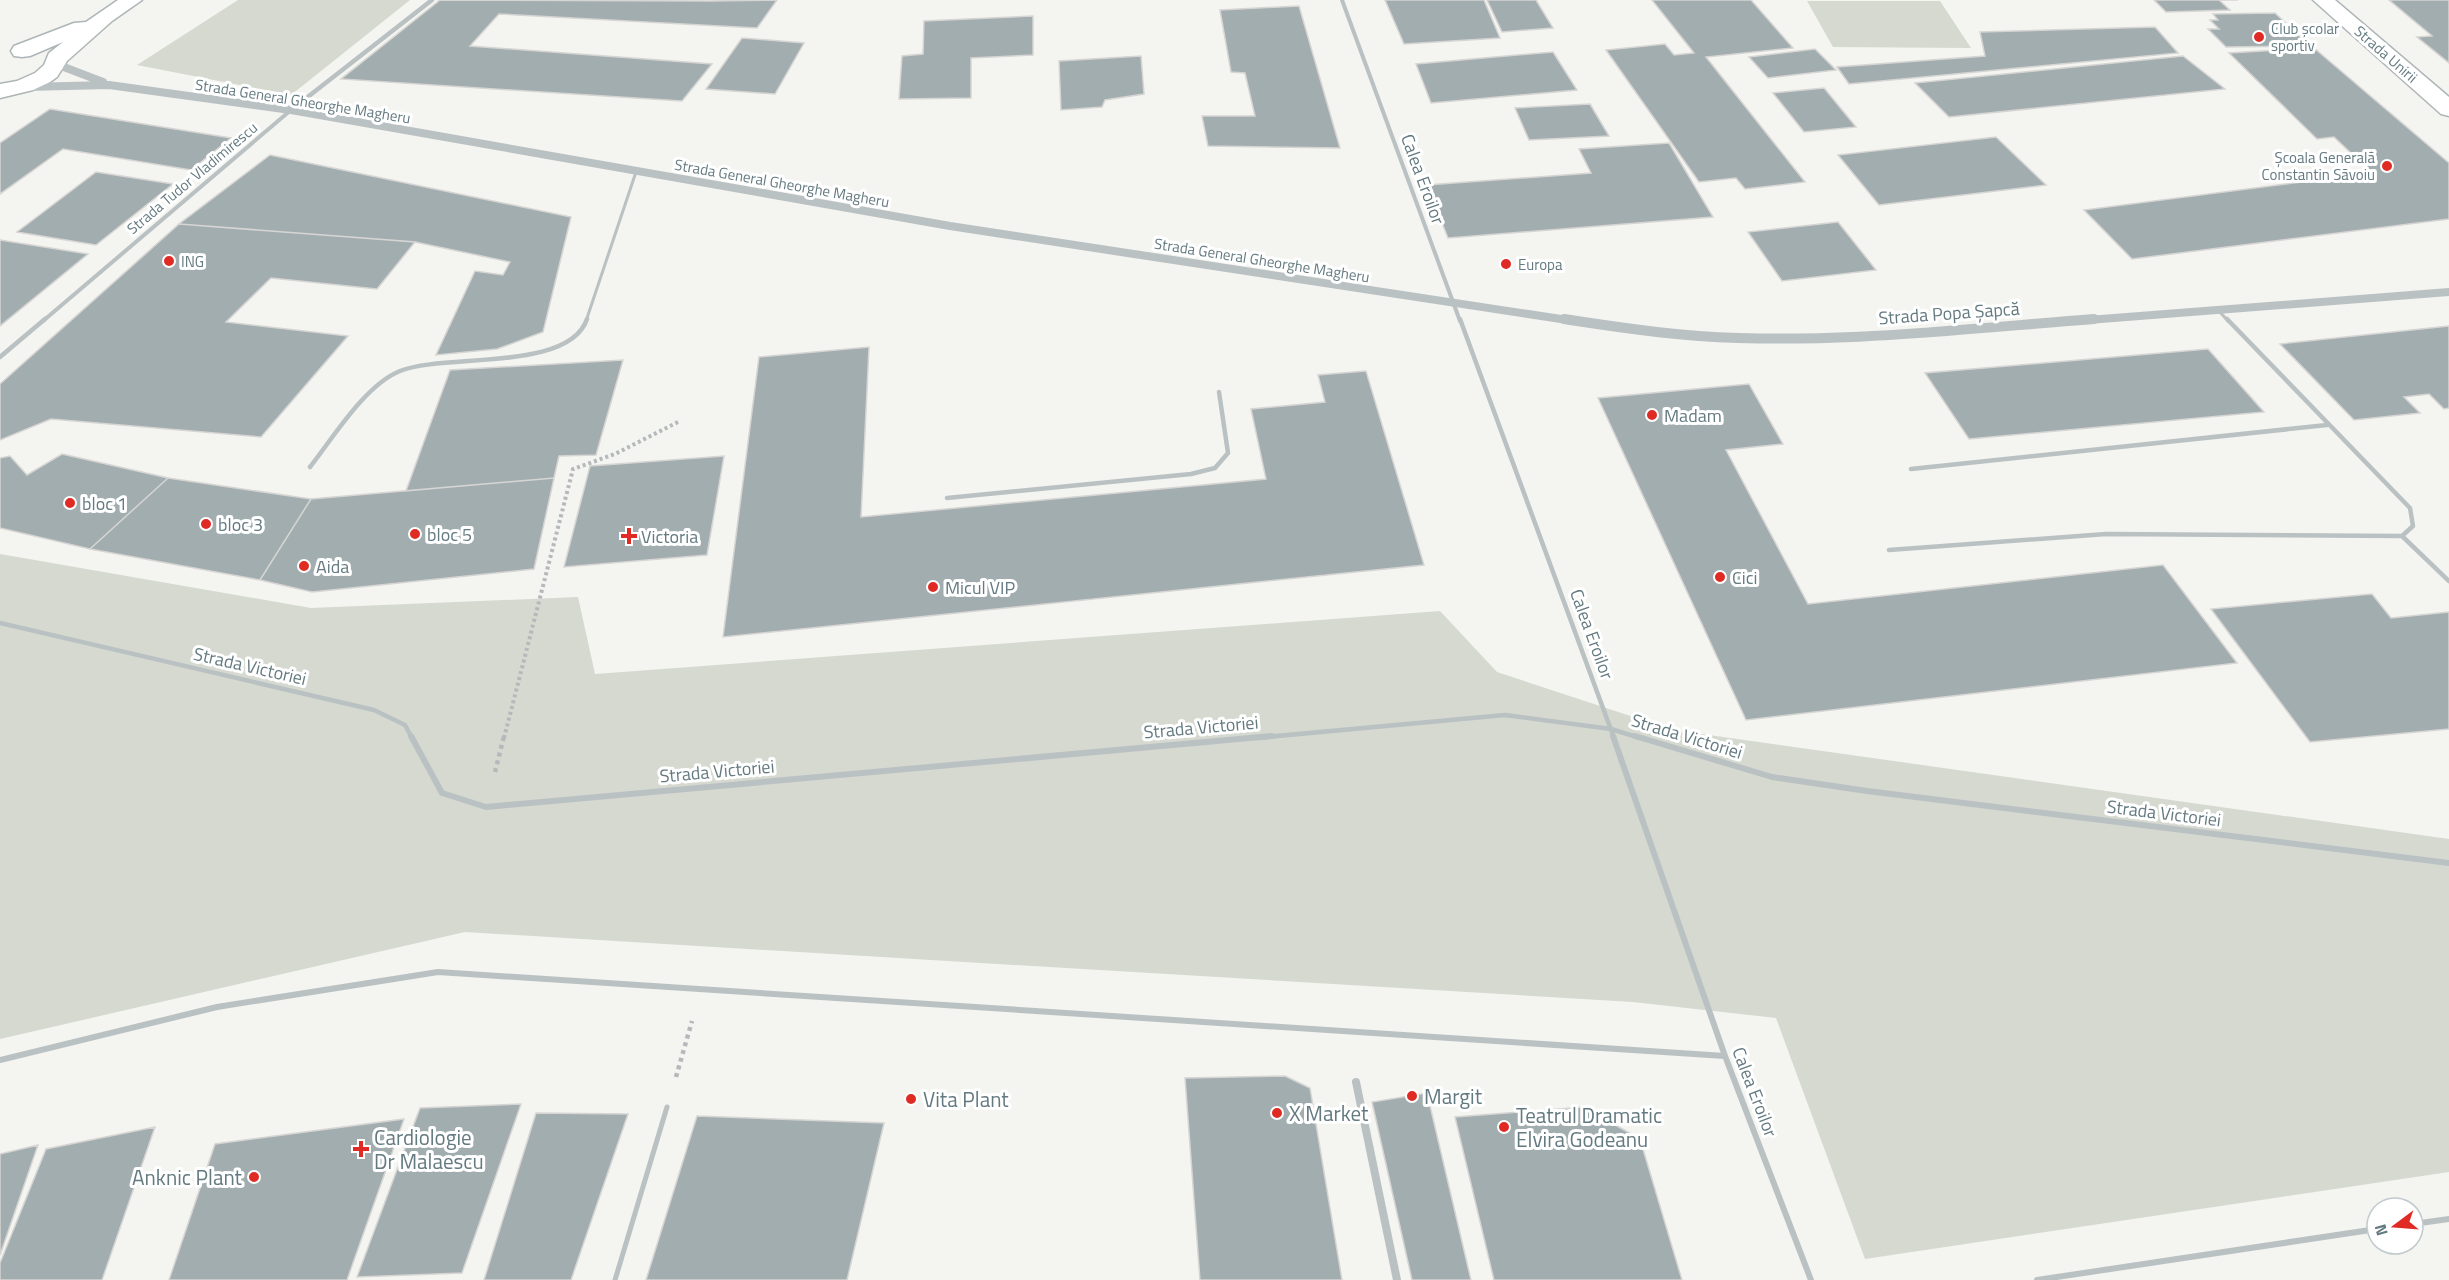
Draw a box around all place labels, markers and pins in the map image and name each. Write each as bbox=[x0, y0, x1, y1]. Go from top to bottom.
place label: Club școlar sportiv bbox=[2271, 17, 2339, 57]
marker: Club școlar sportiv bbox=[2252, 30, 2266, 44]
place label: Școala Generală Constantin Săvoiu bbox=[2261, 146, 2375, 186]
marker: Școala Generală Constantin Săvoiu bbox=[2380, 159, 2394, 173]
place label: ING bbox=[181, 250, 204, 273]
place label: Europa bbox=[1518, 253, 1563, 276]
marker: ING bbox=[162, 254, 176, 268]
marker: Europa bbox=[1499, 257, 1513, 271]
place label: Madam bbox=[1664, 402, 1722, 429]
marker: Madam bbox=[1645, 408, 1659, 422]
place label: bloc 1 bbox=[82, 490, 127, 517]
marker: bloc 1 bbox=[63, 496, 77, 510]
place label: bloc 3 bbox=[218, 511, 263, 538]
marker: bloc 3 bbox=[199, 517, 213, 531]
place label: bloc 5 bbox=[427, 521, 472, 548]
place label: Victoria bbox=[641, 523, 698, 550]
marker: bloc 5 bbox=[408, 527, 422, 541]
marker: Victoria bbox=[622, 529, 636, 543]
place label: Aida bbox=[316, 553, 349, 580]
marker: Aida bbox=[297, 559, 311, 573]
place label: Cici bbox=[1732, 564, 1758, 591]
marker: Cici bbox=[1713, 570, 1727, 584]
place label: Micul VIP bbox=[945, 574, 1015, 601]
marker: Micul VIP bbox=[926, 580, 940, 594]
place label: Margit bbox=[1424, 1080, 1483, 1112]
place label: Vita Plant bbox=[923, 1083, 1009, 1115]
marker: Margit bbox=[1405, 1089, 1419, 1103]
marker: Vita Plant bbox=[904, 1092, 918, 1106]
place label: X Market bbox=[1289, 1097, 1369, 1129]
place label: Teatrul Dramatic Elvira Godeanu bbox=[1516, 1099, 1662, 1155]
marker: X Market bbox=[1270, 1106, 1284, 1120]
marker: Teatrul Dramatic Elvira Godeanu bbox=[1497, 1120, 1511, 1134]
place label: Cardiologie Dr Malaescu bbox=[374, 1121, 484, 1177]
marker: Cardiologie Dr Malaescu bbox=[352, 1140, 370, 1158]
place label: Anknic Plant bbox=[132, 1161, 243, 1193]
marker: Anknic Plant bbox=[247, 1170, 261, 1184]

